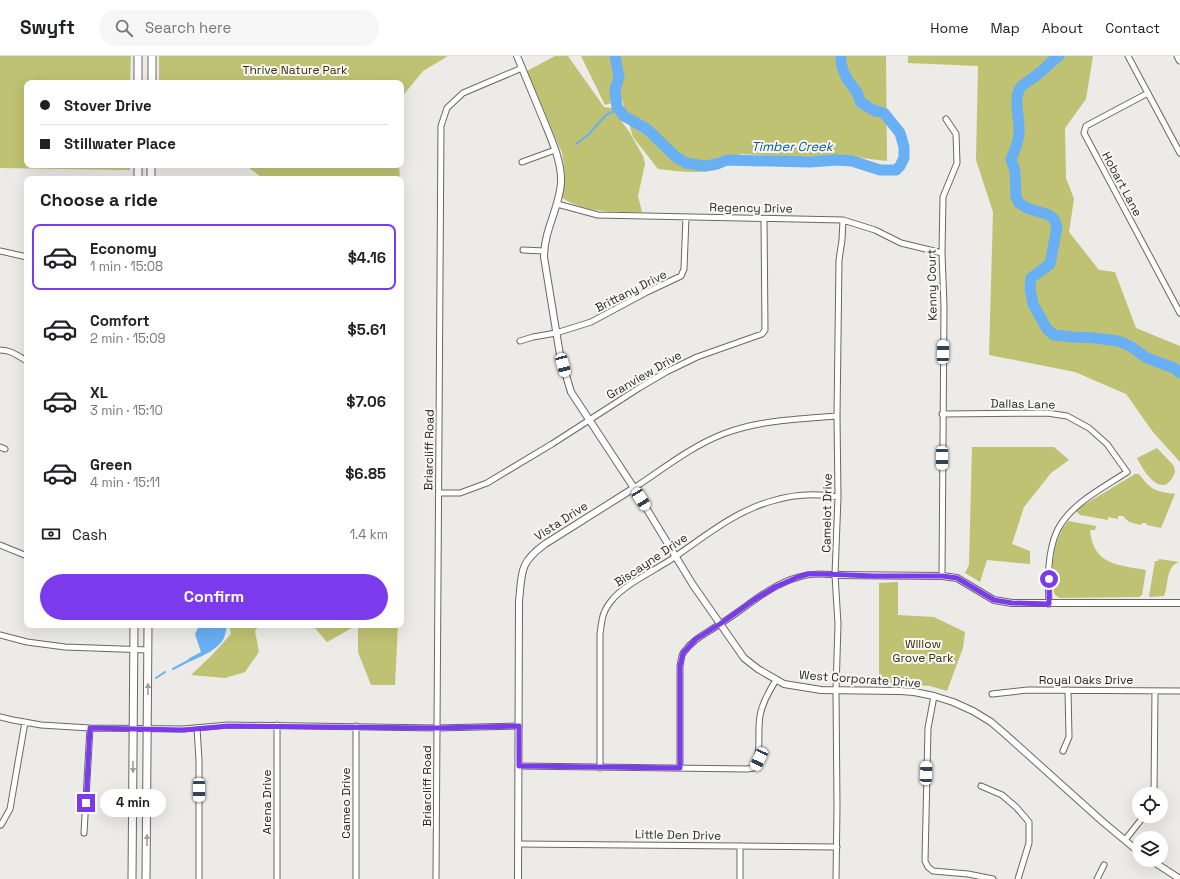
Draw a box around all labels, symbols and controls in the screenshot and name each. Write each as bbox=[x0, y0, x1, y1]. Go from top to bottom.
search box bbox=[99, 10, 379, 46]
text: Swyft bbox=[20, 15, 75, 40]
icon: search bbox=[113, 17, 135, 39]
text: Search here bbox=[145, 18, 231, 37]
text: Home bbox=[930, 19, 968, 37]
text: Map bbox=[990, 19, 1020, 37]
text: About bbox=[1042, 19, 1083, 37]
text: Contact bbox=[1105, 19, 1160, 37]
park label: Thrive Nature Park bbox=[242, 62, 348, 78]
text: Stover Drive bbox=[64, 96, 152, 115]
text: Stillwater Place bbox=[64, 134, 176, 153]
water label: Timber Creek bbox=[751, 138, 835, 155]
street label: Hobart Lane bbox=[1098, 149, 1146, 219]
text: Choose a ride bbox=[40, 188, 158, 211]
street label: Regency Drive bbox=[709, 199, 793, 217]
icon: car bbox=[42, 239, 78, 275]
text: Economy bbox=[90, 239, 157, 258]
text: $4.16 bbox=[348, 248, 386, 267]
street label: Kenny Court bbox=[923, 249, 941, 321]
text: 1 min · 15:08 bbox=[90, 258, 163, 275]
street label: Brittany Drive bbox=[593, 266, 669, 316]
icon: car bbox=[42, 311, 78, 347]
text: Comfort bbox=[90, 311, 150, 330]
text: $5.61 bbox=[348, 320, 386, 339]
text: 2 min · 15:09 bbox=[90, 330, 165, 347]
car bbox=[937, 340, 949, 364]
street label: Granview Drive bbox=[604, 347, 684, 403]
car bbox=[554, 352, 572, 378]
icon: car bbox=[42, 383, 78, 419]
text: XL bbox=[90, 383, 108, 402]
text: $7.06 bbox=[346, 392, 386, 411]
street label: Dallas Lane bbox=[990, 395, 1056, 413]
text: 3 min · 15:10 bbox=[90, 402, 163, 419]
street label: Briarcliff Road bbox=[420, 409, 438, 491]
car bbox=[936, 446, 948, 470]
icon: car bbox=[42, 455, 78, 491]
text: Green bbox=[90, 455, 132, 474]
text: $6.85 bbox=[345, 464, 386, 483]
street label: Camelot Drive bbox=[818, 473, 836, 553]
text: 4 min · 15:11 bbox=[90, 474, 160, 491]
car bbox=[630, 486, 652, 512]
street label: Vista Drive bbox=[531, 498, 591, 544]
icon: cash bbox=[40, 523, 62, 545]
text: Cash bbox=[72, 525, 107, 544]
text: 1.4 km bbox=[350, 526, 388, 543]
street label: Biscayne Drive bbox=[611, 530, 691, 590]
route start bbox=[1040, 570, 1058, 588]
button: Confirm bbox=[40, 574, 388, 620]
park label: Willow Grove Park bbox=[893, 636, 954, 666]
street label: West Corporate Drive bbox=[799, 667, 921, 691]
street label: Royal Oaks Drive bbox=[1039, 672, 1133, 688]
one-way arrow bbox=[145, 682, 151, 695]
street label: Briarcliff Road bbox=[419, 745, 435, 827]
car bbox=[748, 746, 770, 772]
one-way arrow bbox=[130, 761, 136, 774]
car bbox=[920, 761, 932, 785]
street label: Cameo Drive bbox=[338, 767, 354, 839]
street label: Arena Drive bbox=[259, 769, 275, 835]
car bbox=[193, 778, 205, 802]
map controls bbox=[1132, 787, 1168, 867]
button: locate bbox=[1132, 787, 1168, 823]
callout: 4 min bbox=[100, 789, 166, 817]
route end bbox=[77, 794, 95, 812]
text: 4 min bbox=[116, 794, 150, 811]
street label: Little Den Drive bbox=[635, 826, 721, 844]
button: layers bbox=[1132, 831, 1168, 867]
one-way arrow bbox=[144, 833, 150, 846]

